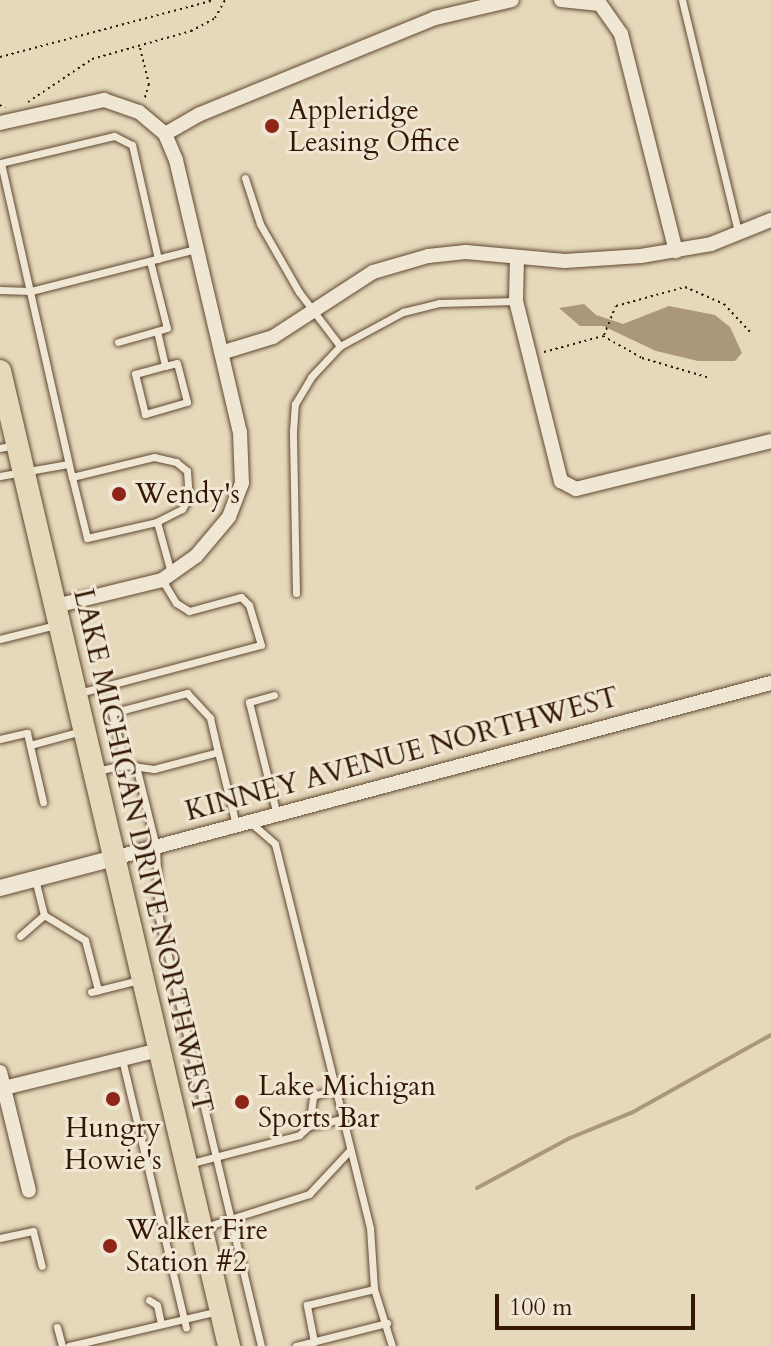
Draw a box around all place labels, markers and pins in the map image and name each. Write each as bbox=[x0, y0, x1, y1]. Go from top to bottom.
place label: Appleridge Leasing Office bbox=[288, 93, 460, 159]
marker: Appleridge Leasing Office bbox=[263, 117, 281, 135]
place label: Wendy's bbox=[135, 477, 240, 511]
marker: Wendy's bbox=[110, 485, 128, 503]
place label: Lake Michigan Sports Bar bbox=[258, 1069, 436, 1135]
marker: Hungry Howie's bbox=[104, 1090, 122, 1108]
marker: Lake Michigan Sports Bar bbox=[233, 1093, 251, 1111]
place label: Hungry Howie's bbox=[64, 1111, 162, 1177]
place label: Walker Fire Station #2 bbox=[126, 1213, 268, 1279]
marker: Walker Fire Station #2 bbox=[101, 1237, 119, 1255]

